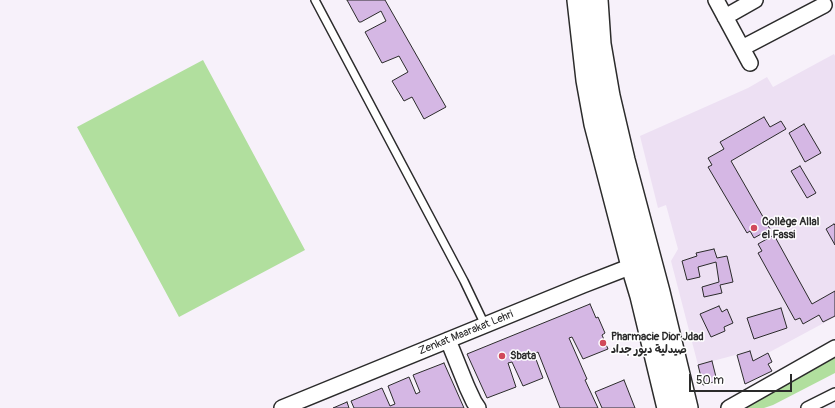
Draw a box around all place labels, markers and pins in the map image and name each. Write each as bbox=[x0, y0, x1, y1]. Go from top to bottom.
place label: Collège Allal el Fassi bbox=[762, 215, 819, 241]
marker: Collège Allal el Fassi bbox=[749, 223, 759, 233]
place label: Pharmacie Dior Jdad صيدلية ديور جداد bbox=[611, 330, 704, 356]
marker: Pharmacie Dior Jdad صيدلية ديور جداد bbox=[598, 338, 608, 348]
place label: Sbata bbox=[510, 349, 536, 363]
marker: Sbata bbox=[497, 351, 507, 361]

